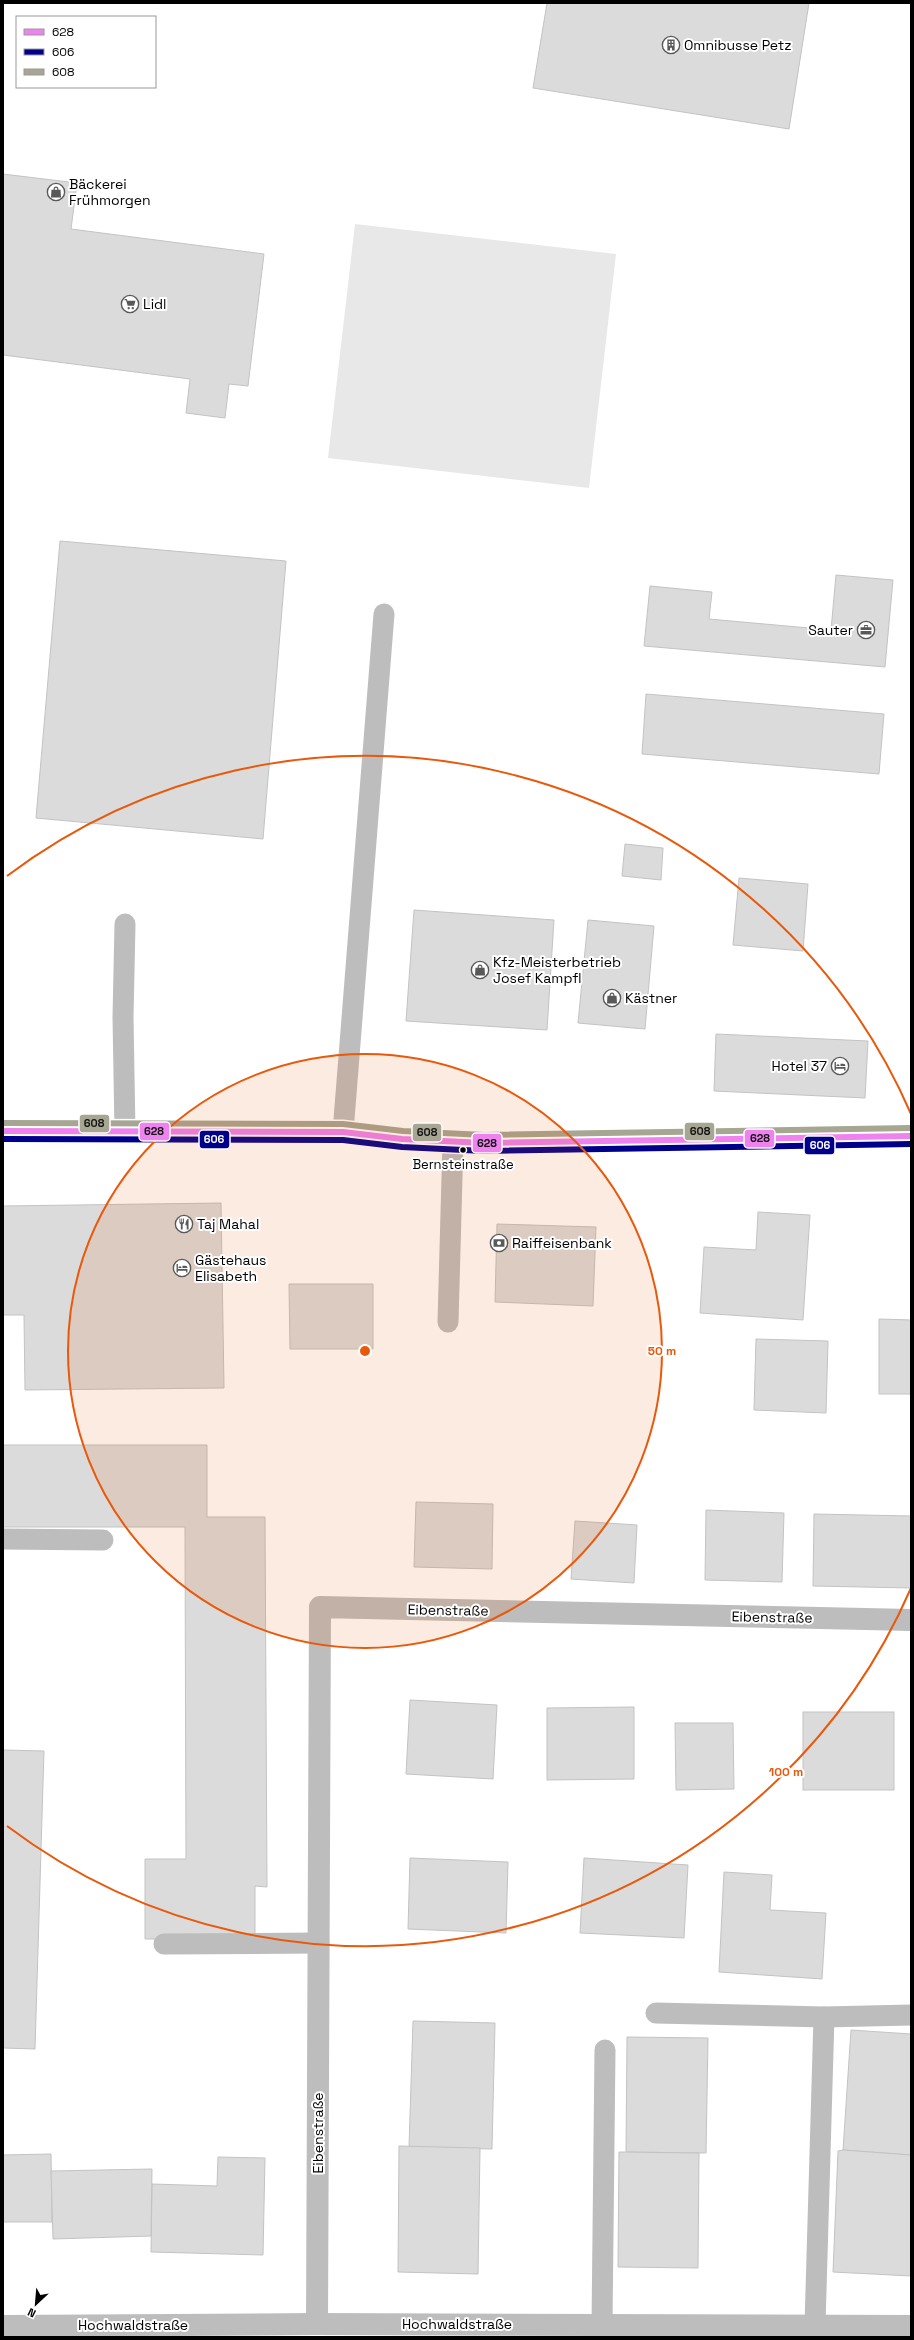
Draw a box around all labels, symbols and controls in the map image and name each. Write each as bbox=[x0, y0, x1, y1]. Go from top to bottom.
legend bbox=[16, 16, 156, 88]
text: 628 bbox=[52, 24, 74, 40]
building icon: Omnibusse Petz bbox=[661, 35, 681, 55]
place label: Omnibusse Petz bbox=[684, 36, 792, 54]
text: 606 bbox=[52, 44, 74, 60]
text: 608 bbox=[52, 64, 75, 80]
place label: Bäckerei Frühmorgen bbox=[69, 175, 151, 209]
shop icon: Bäckerei Frühmorgen bbox=[46, 182, 66, 202]
supermarket icon: Lidl bbox=[120, 294, 140, 314]
place label: Lidl bbox=[143, 295, 167, 313]
office icon: Sauter bbox=[856, 620, 876, 640]
place label: Sauter bbox=[808, 621, 853, 639]
place label: Kfz-Meisterbetrieb Josef Kampfl bbox=[493, 953, 621, 987]
shop icon: Kfz-Meisterbetrieb Josef Kampfl bbox=[470, 960, 490, 980]
shop icon: Kästner bbox=[602, 988, 622, 1008]
place label: Kästner bbox=[625, 989, 677, 1007]
hotel icon: Hotel 37 bbox=[830, 1056, 850, 1076]
place label: Hotel 37 bbox=[772, 1057, 827, 1075]
line badge: 608 bbox=[79, 1114, 110, 1133]
text: 608 bbox=[84, 1116, 105, 1130]
line badge: 628 bbox=[139, 1122, 170, 1141]
line badge: 608 bbox=[684, 1122, 715, 1141]
line badge: 608 bbox=[412, 1123, 442, 1142]
text: 628 bbox=[144, 1124, 164, 1138]
text: 608 bbox=[690, 1124, 711, 1138]
text: 608 bbox=[417, 1125, 438, 1139]
line badge: 628 bbox=[744, 1129, 775, 1148]
line badge: 606 bbox=[199, 1130, 230, 1149]
text: 628 bbox=[750, 1131, 770, 1145]
text: 606 bbox=[204, 1132, 225, 1146]
line badge: 628 bbox=[472, 1133, 502, 1153]
text: 628 bbox=[477, 1136, 497, 1150]
line badge: 606 bbox=[804, 1136, 835, 1155]
text: 606 bbox=[810, 1138, 831, 1152]
marker: Bernsteinstraße bbox=[458, 1145, 468, 1155]
place label: Bernsteinstraße bbox=[412, 1156, 514, 1173]
restaurant icon: Taj Mahal bbox=[174, 1214, 194, 1234]
place label: Taj Mahal bbox=[197, 1215, 259, 1233]
bank icon: Raiffeisenbank bbox=[489, 1233, 509, 1253]
place label: Raiffeisenbank bbox=[512, 1234, 612, 1252]
place label: Gästehaus Elisabeth bbox=[195, 1251, 266, 1285]
hotel icon: Gästehaus Elisabeth bbox=[172, 1258, 192, 1278]
text: 50 m bbox=[648, 1343, 676, 1359]
centre of rings bbox=[358, 1344, 372, 1358]
street label: Eibenstraße bbox=[407, 1600, 489, 1620]
street label: Eibenstraße bbox=[731, 1607, 813, 1627]
text: 100 m bbox=[769, 1764, 803, 1780]
street label: Eibenstraße bbox=[309, 2092, 327, 2174]
north arrow bbox=[16, 2284, 56, 2324]
text: N bbox=[25, 2305, 38, 2321]
street label: Hochwaldstraße bbox=[402, 2315, 512, 2333]
street label: Hochwaldstraße bbox=[78, 2316, 188, 2334]

